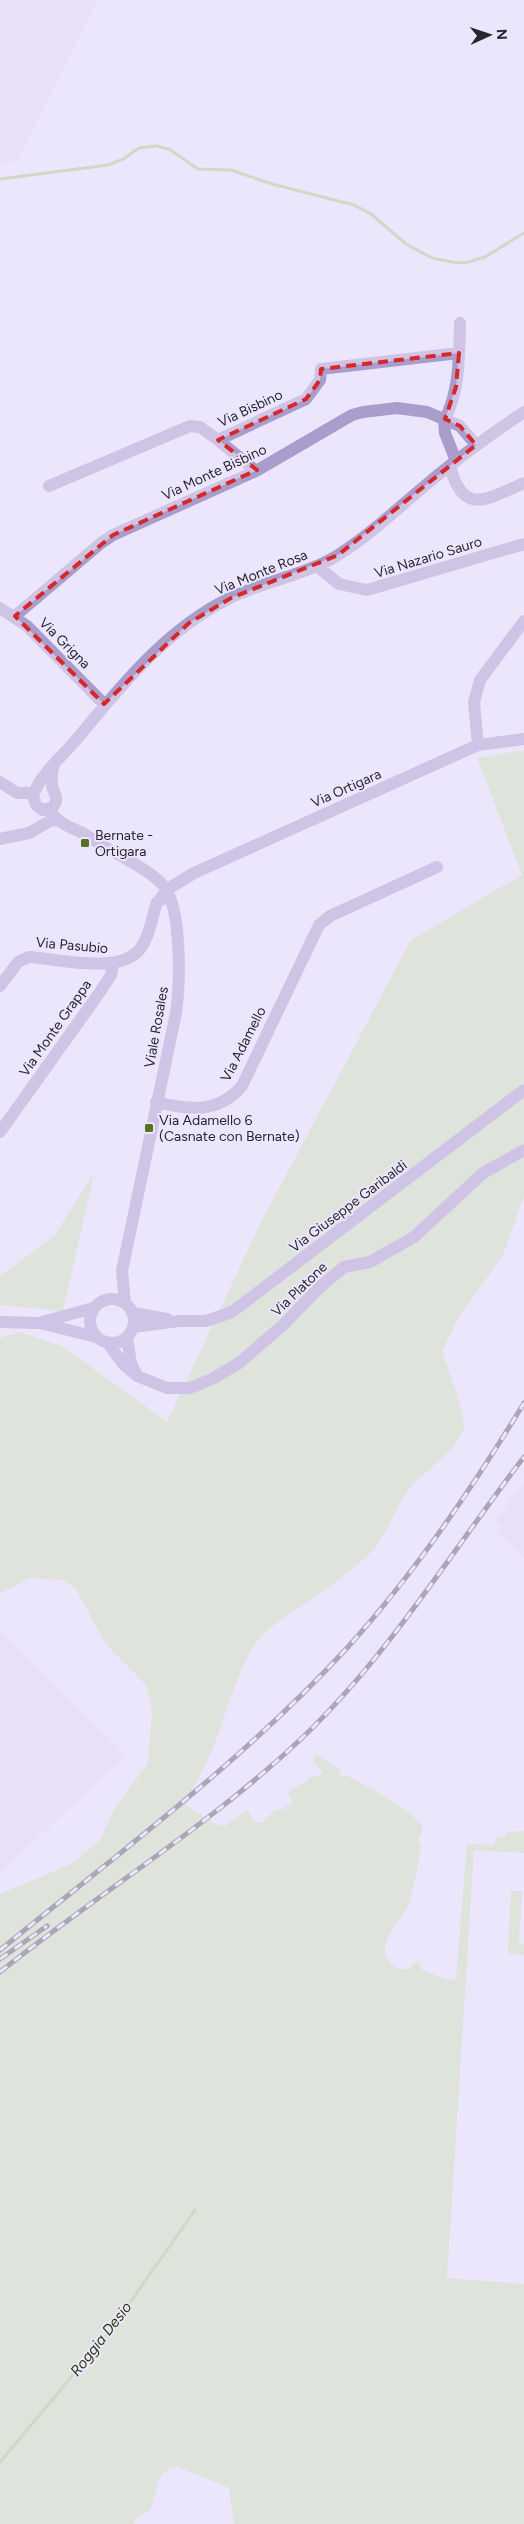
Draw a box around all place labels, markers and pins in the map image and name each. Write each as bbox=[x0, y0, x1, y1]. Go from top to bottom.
place label: Bernate - Ortigara bbox=[95, 827, 153, 860]
marker: Bernate - Ortigara bbox=[79, 837, 91, 849]
place label: Via Adamello 6 (Casnate con Bernate) bbox=[159, 1112, 300, 1145]
marker: Via Adamello 6 (Casnate con Bernate) bbox=[143, 1122, 155, 1134]

